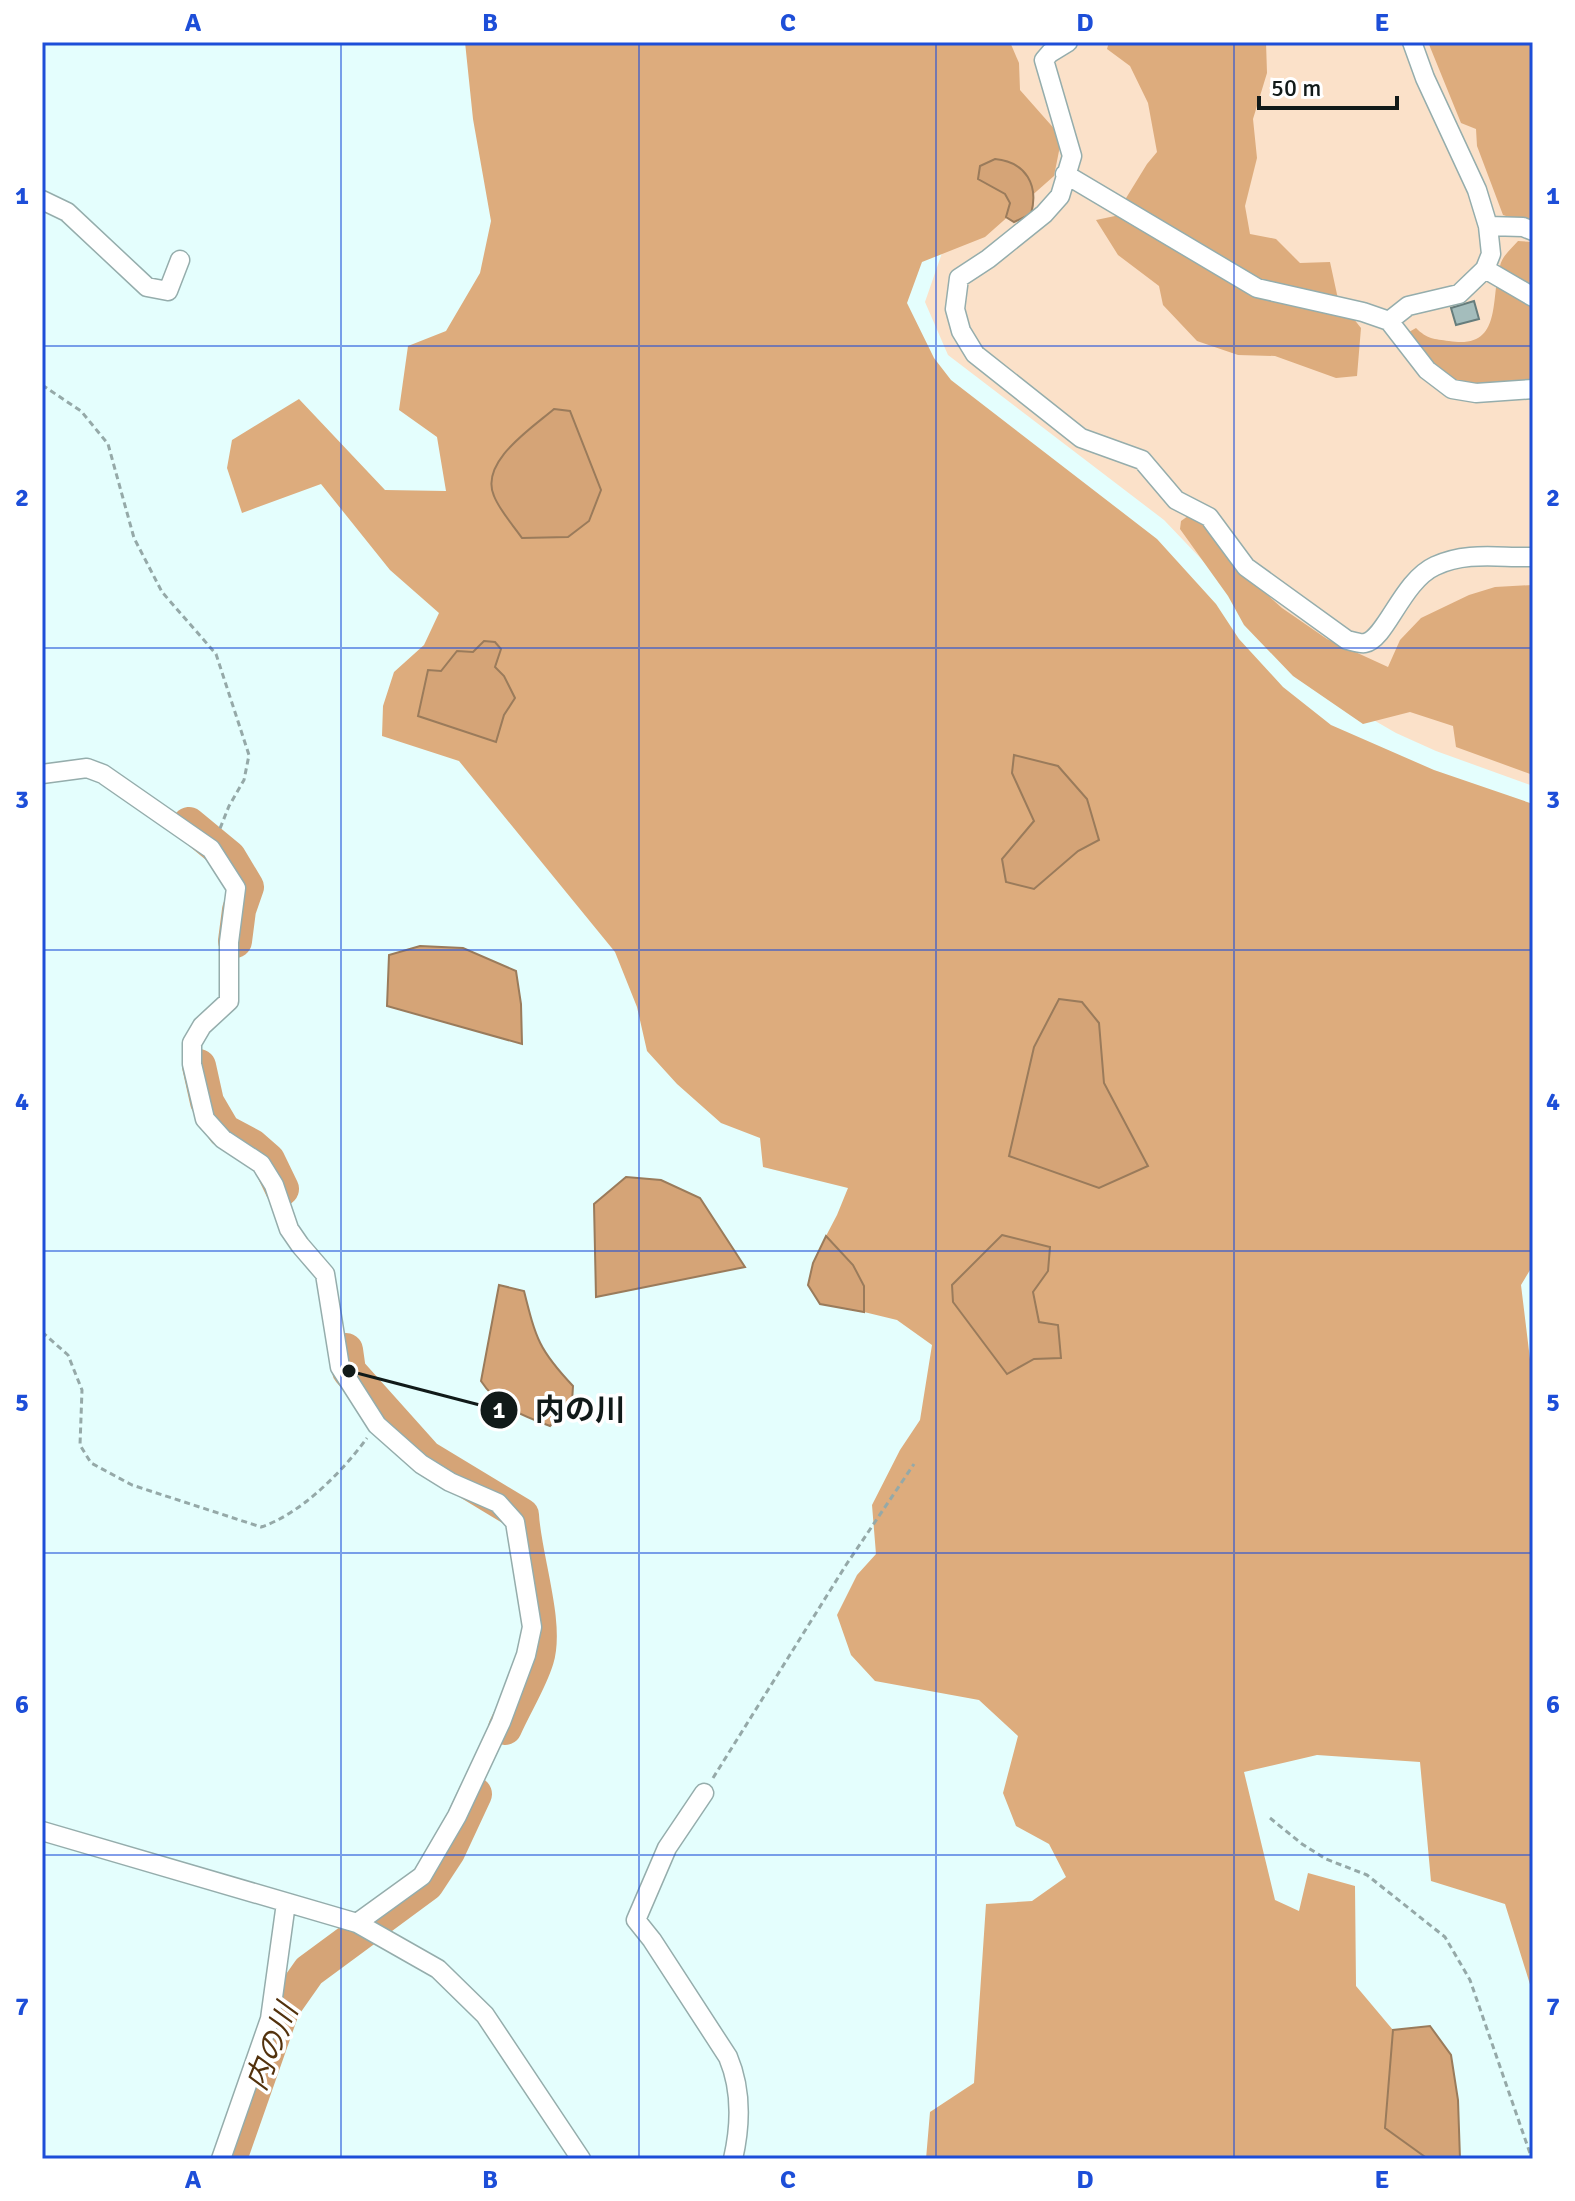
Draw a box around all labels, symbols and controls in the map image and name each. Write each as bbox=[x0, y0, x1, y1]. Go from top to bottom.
text: A bbox=[185, 7, 202, 39]
text: B bbox=[482, 7, 498, 39]
text: C bbox=[780, 7, 796, 39]
text: D bbox=[1076, 7, 1094, 39]
text: E bbox=[1375, 7, 1389, 39]
scale bar bbox=[1259, 60, 1397, 110]
text: 50 m bbox=[1271, 73, 1321, 103]
text: 1 bbox=[15, 180, 29, 212]
text: 1 bbox=[1546, 180, 1560, 212]
text: 2 bbox=[15, 482, 29, 514]
text: 2 bbox=[1546, 482, 1560, 514]
text: 3 bbox=[15, 784, 29, 816]
text: 3 bbox=[1546, 784, 1560, 816]
text: 4 bbox=[15, 1086, 29, 1118]
text: 4 bbox=[1546, 1086, 1560, 1118]
callout: 内の川 bbox=[479, 1383, 641, 1437]
text: 5 bbox=[15, 1387, 29, 1419]
text: 5 bbox=[1546, 1387, 1560, 1419]
text: 内の川 bbox=[535, 1392, 625, 1429]
text: 1 bbox=[493, 1395, 506, 1425]
text: 6 bbox=[15, 1689, 29, 1721]
text: 6 bbox=[1546, 1689, 1560, 1721]
text: 7 bbox=[15, 1991, 29, 2023]
text: 7 bbox=[1546, 1991, 1560, 2023]
water label: 内の川 bbox=[238, 1996, 307, 2096]
text: A bbox=[185, 2164, 202, 2196]
text: B bbox=[482, 2164, 498, 2196]
text: C bbox=[780, 2164, 796, 2196]
text: D bbox=[1076, 2164, 1094, 2196]
text: E bbox=[1375, 2164, 1389, 2196]

